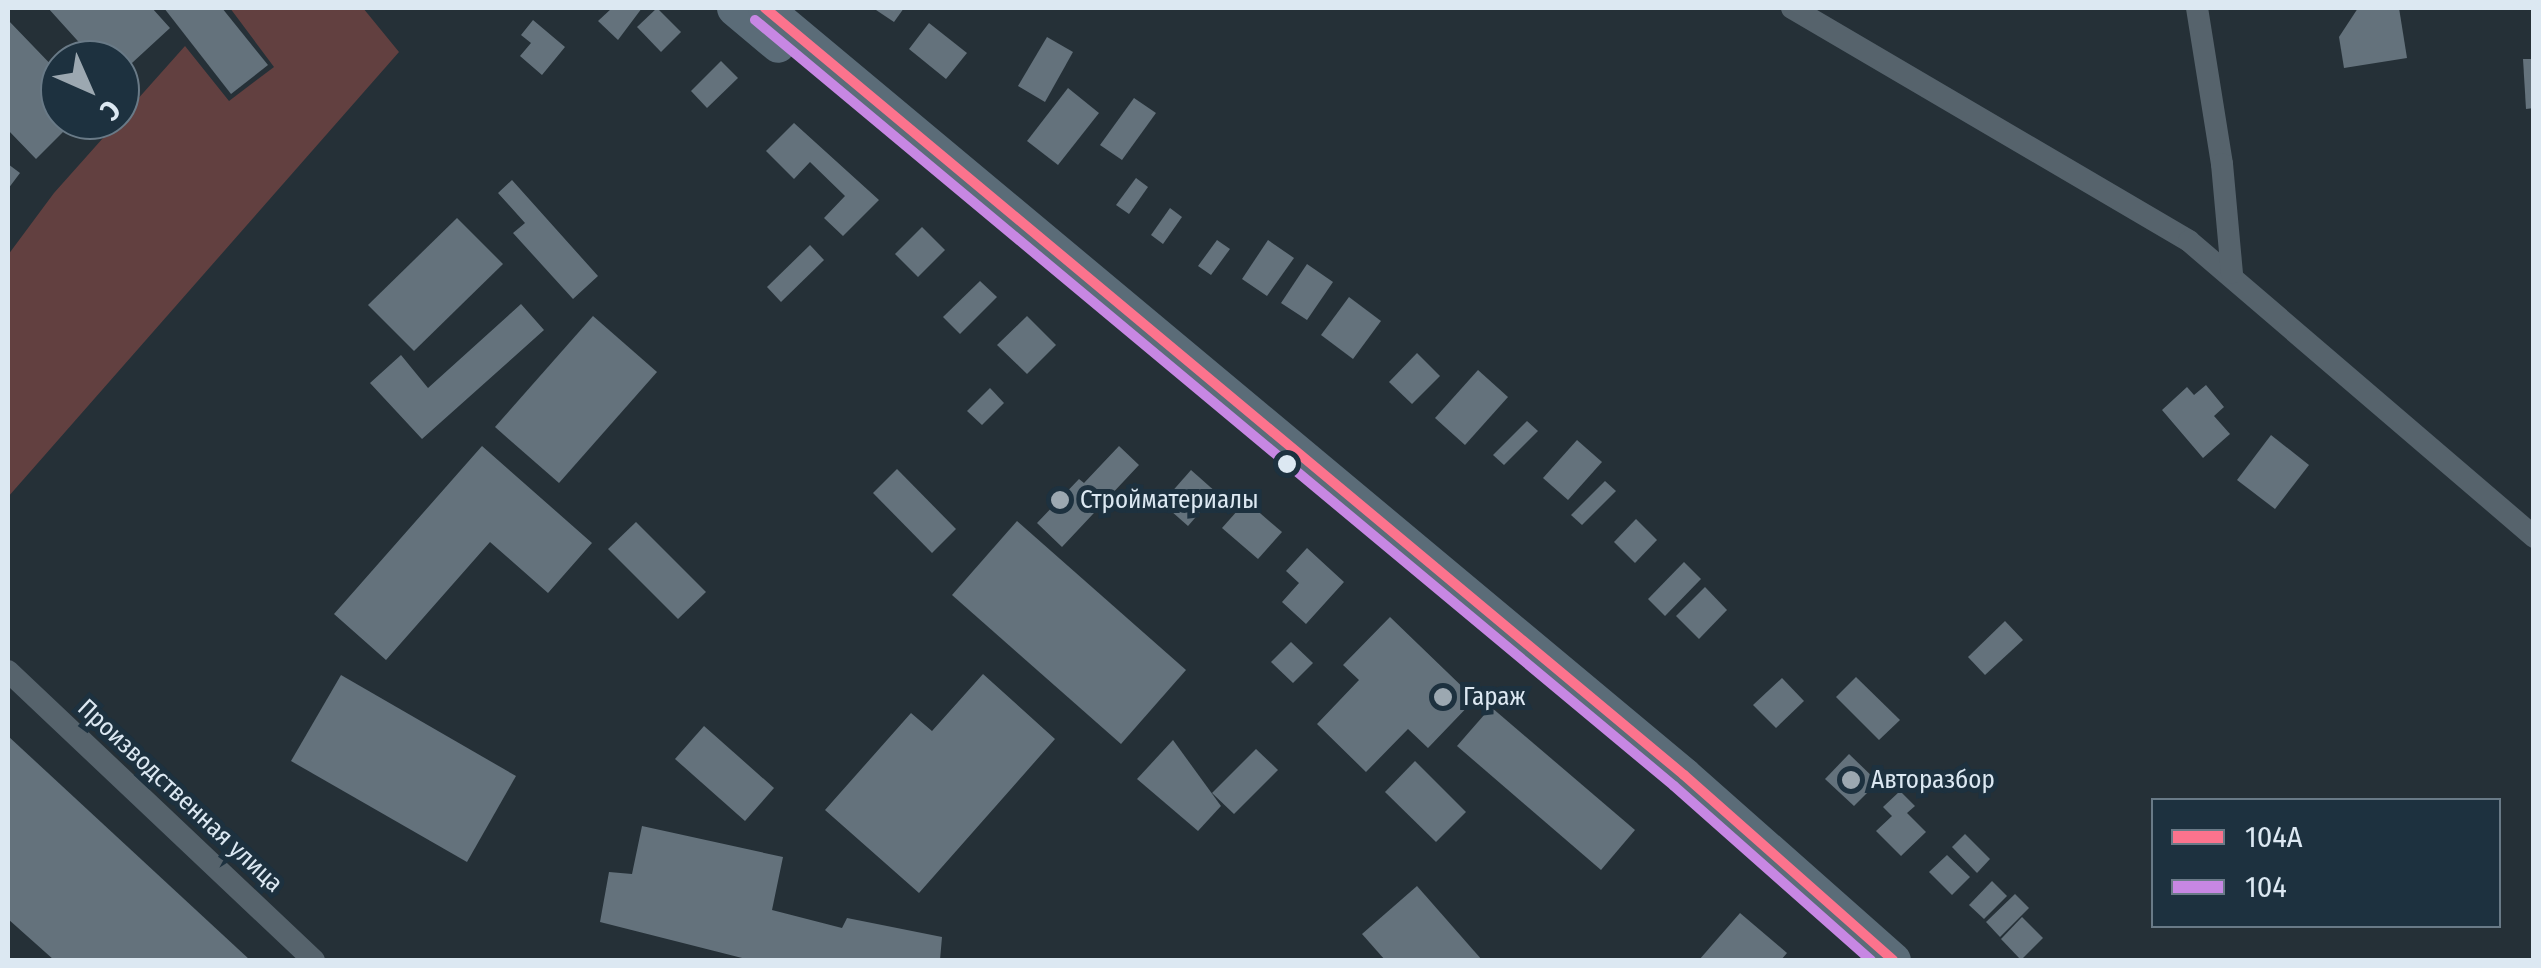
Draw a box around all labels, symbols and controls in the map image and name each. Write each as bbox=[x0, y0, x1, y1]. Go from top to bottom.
north arrow bbox=[40, 40, 140, 140]
text: С bbox=[93, 93, 127, 127]
unlabelled marker bbox=[1277, 454, 1297, 474]
place label: Стройматериалы bbox=[1080, 485, 1259, 515]
marker: Стройматериалы bbox=[1049, 489, 1071, 511]
place label: Гараж bbox=[1463, 682, 1526, 712]
marker: Гараж bbox=[1432, 686, 1454, 708]
street label: Производственная улица bbox=[71, 693, 289, 899]
place label: Авторазбор bbox=[1871, 765, 1995, 795]
marker: Авторазбор bbox=[1840, 769, 1862, 791]
legend bbox=[2151, 798, 2501, 928]
text: 104А bbox=[2245, 819, 2303, 855]
text: 104 bbox=[2245, 869, 2287, 905]

